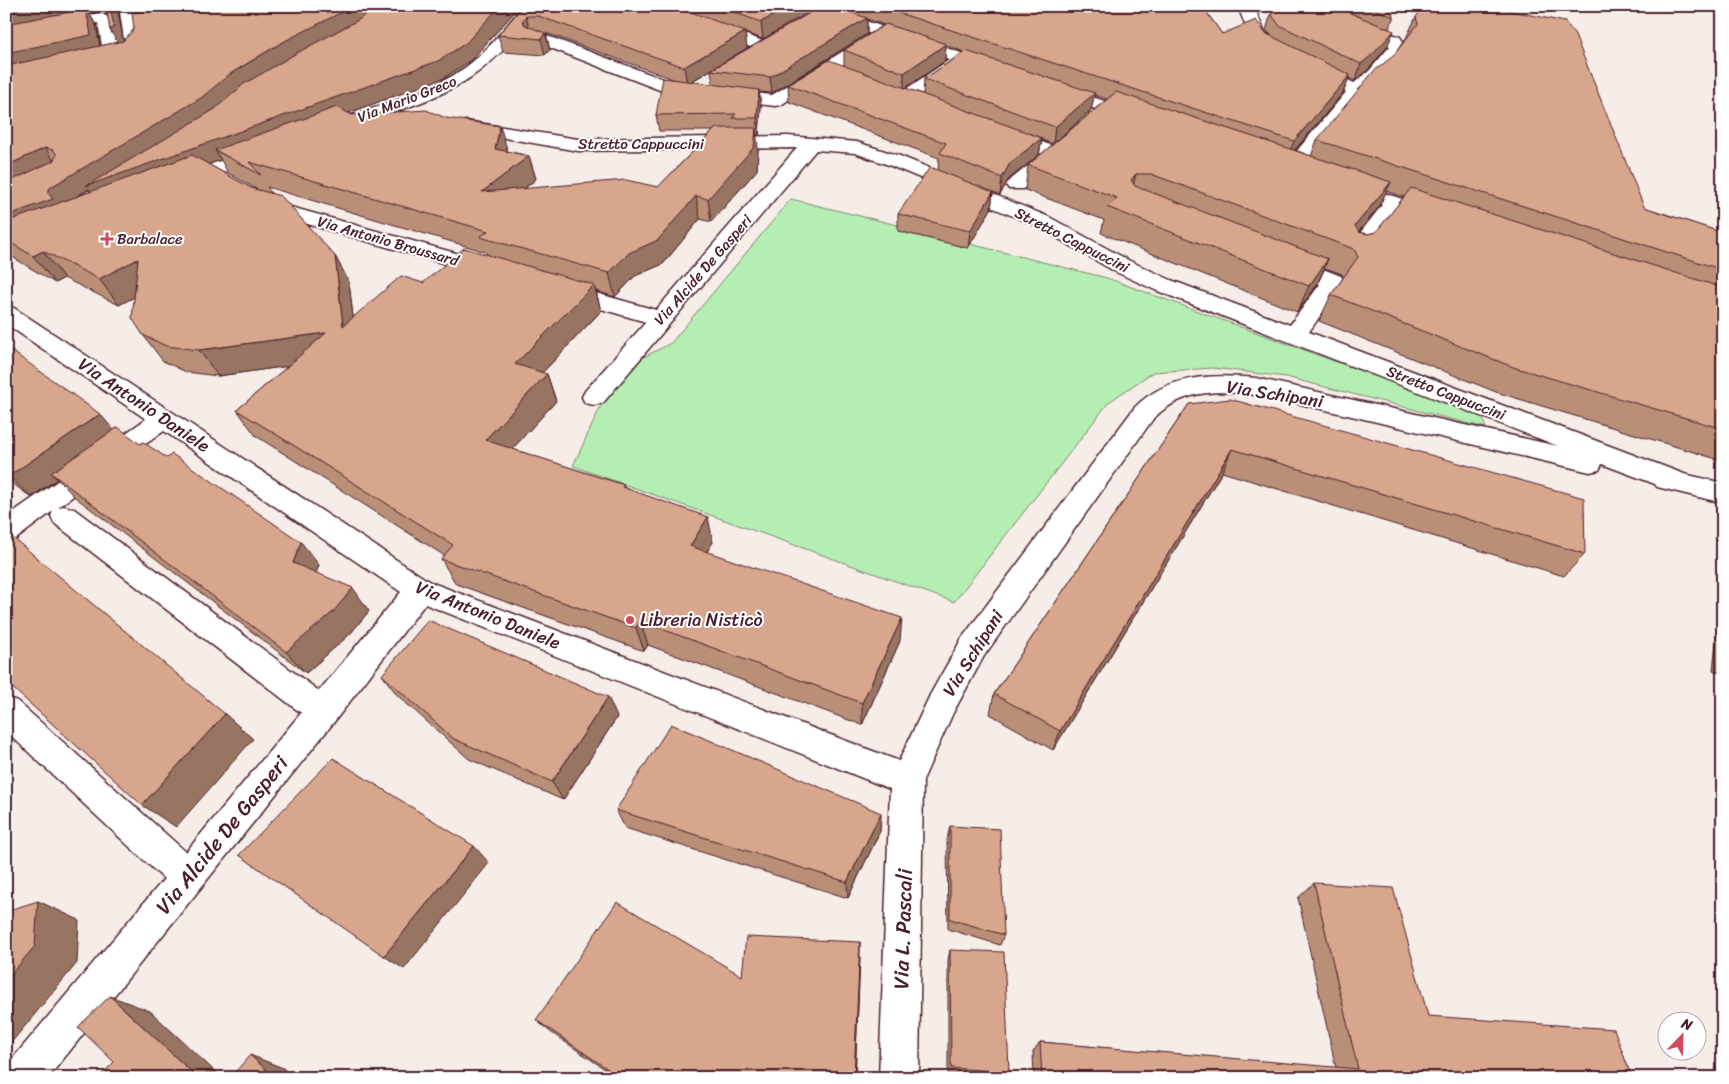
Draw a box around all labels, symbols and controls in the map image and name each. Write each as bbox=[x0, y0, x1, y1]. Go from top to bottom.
street label: Via Mario Greco bbox=[354, 68, 461, 130]
street label: Stretto Cappuccini bbox=[578, 131, 705, 157]
street label: Stretto Cappuccini bbox=[1010, 200, 1135, 281]
street label: Via Antonio Broussard bbox=[314, 208, 463, 274]
street label: Via Alcide De Gasperi bbox=[647, 208, 759, 331]
place label: Barbalace bbox=[117, 226, 183, 252]
marker: Barbalace bbox=[101, 233, 113, 245]
street label: Via Antonio Daniele bbox=[71, 349, 217, 461]
street label: Stretto Cappuccini bbox=[1383, 358, 1510, 428]
street label: Via Schipani bbox=[1224, 371, 1327, 418]
street label: Via Antonio Daniele bbox=[411, 571, 566, 659]
street label: Via Schipani bbox=[934, 602, 1013, 703]
place label: Libreria Nisticò bbox=[640, 604, 763, 636]
marker: Libreria Nisticò bbox=[624, 614, 636, 626]
street label: Via Alcide De Gasperi bbox=[146, 746, 299, 923]
street label: Via L. Pascali bbox=[882, 867, 924, 990]
text: N bbox=[1677, 1011, 1697, 1038]
north arrow bbox=[1656, 1012, 1706, 1062]

